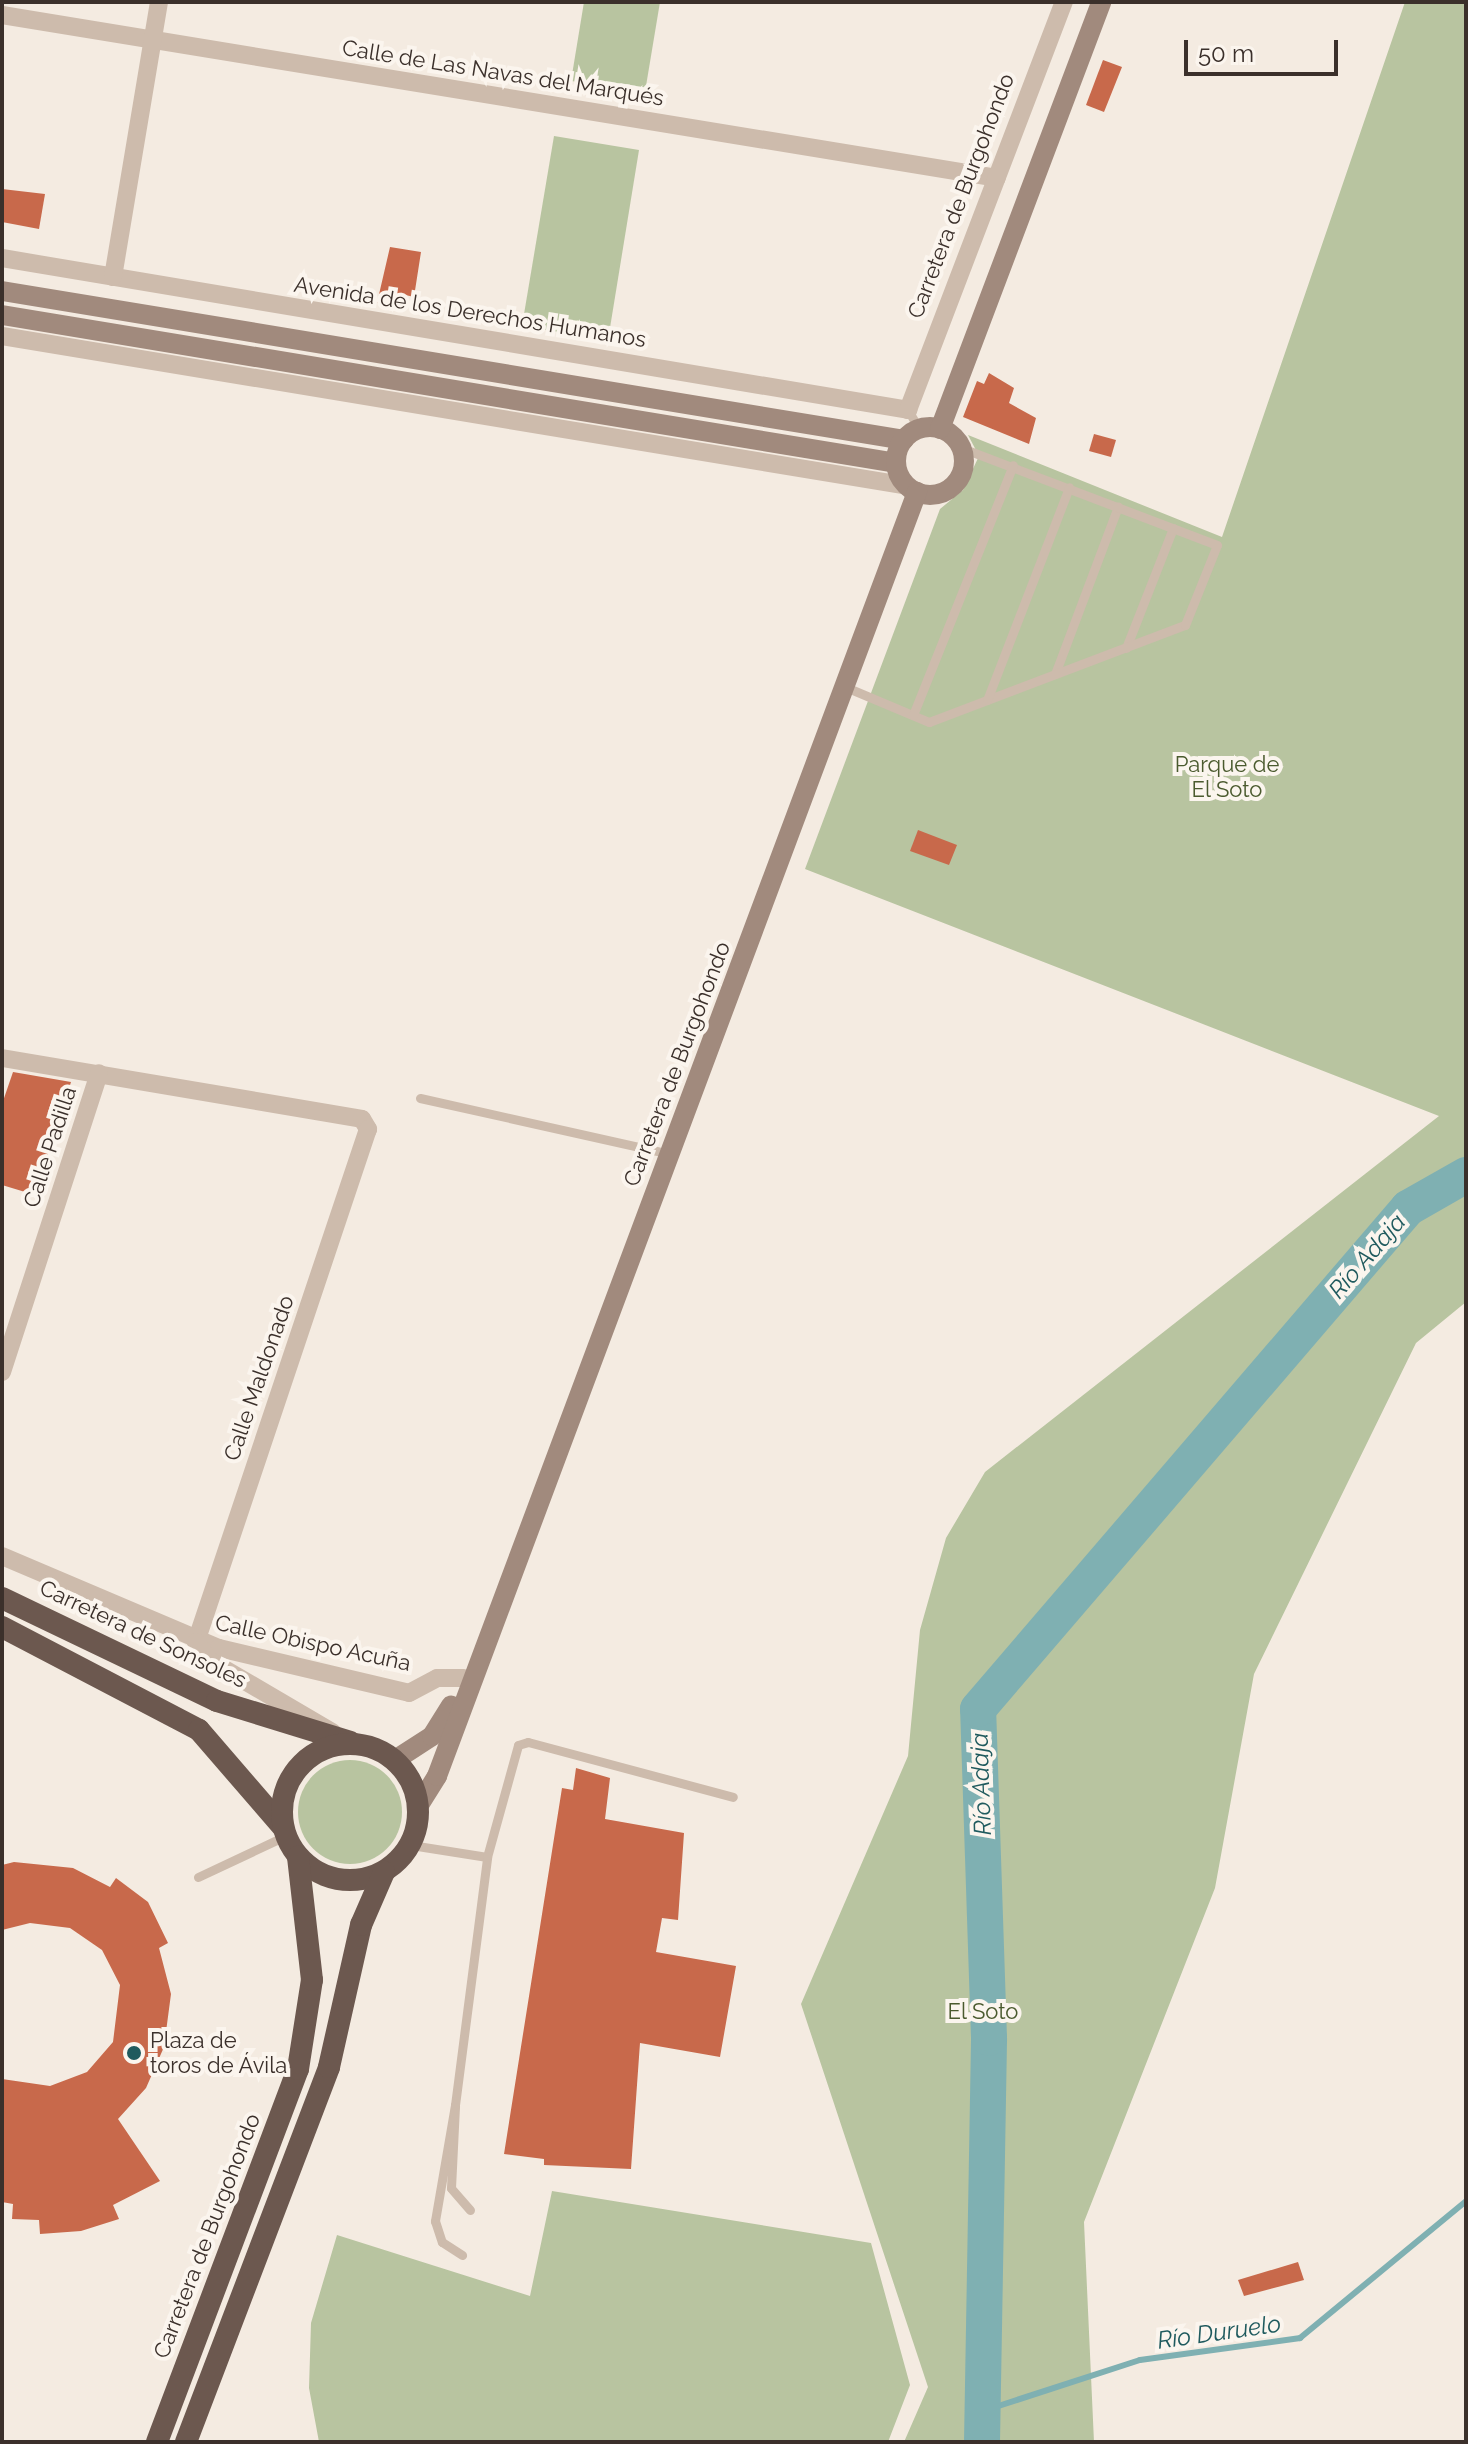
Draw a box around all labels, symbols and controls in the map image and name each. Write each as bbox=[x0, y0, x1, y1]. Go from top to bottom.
scale bar bbox=[1188, 24, 1342, 74]
street label: Calle de Las Navas del Marqués bbox=[340, 34, 666, 112]
text: 50 m bbox=[1198, 39, 1254, 68]
street label: Carretera de Burgohondo bbox=[902, 70, 1020, 322]
street label: Avenida de los Derechos Humanos bbox=[292, 271, 648, 353]
park label: Parque de El Soto bbox=[1175, 751, 1279, 802]
street label: Carretera de Burgohondo bbox=[618, 938, 736, 1190]
street label: Calle Padilla bbox=[18, 1083, 82, 1211]
water label: Río Adaja bbox=[1322, 1208, 1412, 1304]
street label: Calle Maldonado bbox=[218, 1292, 300, 1464]
street label: Carretera de Sonsoles bbox=[35, 1574, 251, 1694]
street label: Calle Obispo Acuña bbox=[213, 1609, 413, 1677]
water label: Río Adaja bbox=[965, 1732, 997, 1836]
park label: El Soto bbox=[947, 1999, 1019, 2025]
place label: Plaza de toros de Ávila bbox=[150, 2027, 288, 2078]
marker: Plaza de toros de Ávila bbox=[125, 2044, 143, 2062]
street label: Carretera de Burgohondo bbox=[148, 2110, 266, 2362]
water label: Río Duruelo bbox=[1155, 2309, 1283, 2355]

